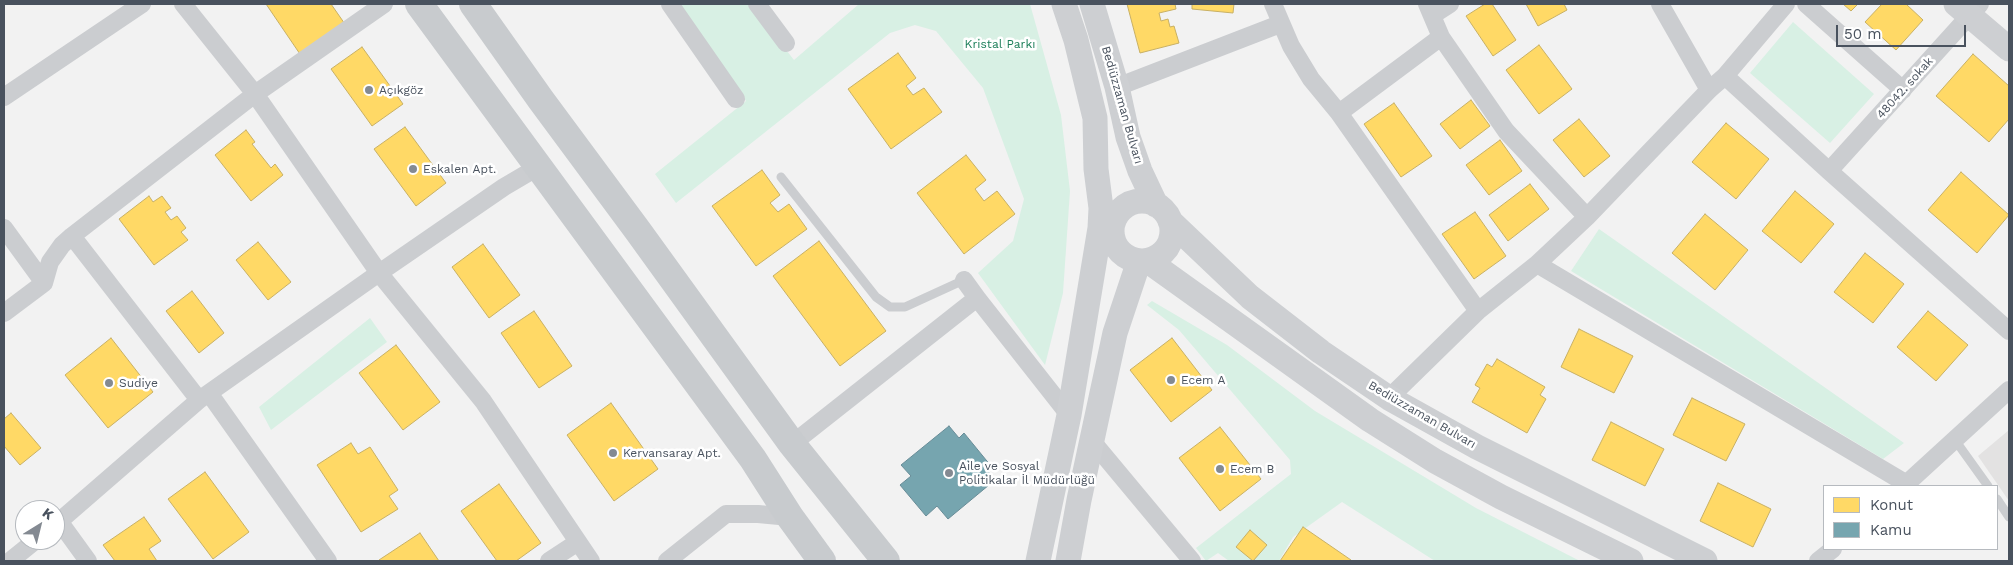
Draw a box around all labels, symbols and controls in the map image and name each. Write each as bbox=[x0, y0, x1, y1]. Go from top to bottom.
scale bar bbox=[1838, 15, 1968, 47]
text: 50 m bbox=[1844, 25, 1881, 43]
park label: Kristal Parkı bbox=[965, 37, 1035, 51]
street label: Bediüzzaman Bulvarı bbox=[1098, 44, 1146, 166]
street label: 48042. sokak bbox=[1874, 54, 1936, 122]
place label: Açıkgöz bbox=[379, 83, 423, 97]
marker: Açıkgöz bbox=[363, 84, 375, 96]
place label: Eskalen Apt. bbox=[423, 162, 496, 176]
marker: Eskalen Apt. bbox=[407, 163, 419, 175]
place label: Ecem A bbox=[1181, 373, 1226, 387]
marker: Ecem A bbox=[1165, 374, 1177, 386]
place label: Sudiye bbox=[119, 376, 158, 390]
marker: Sudiye bbox=[103, 377, 115, 389]
street label: Bediüzzaman Bulvarı bbox=[1366, 378, 1478, 452]
place label: Kervansaray Apt. bbox=[623, 446, 721, 460]
marker: Kervansaray Apt. bbox=[607, 447, 619, 459]
place label: Aile ve Sosyal Politikalar İl Müdürlüğü bbox=[959, 459, 1095, 487]
place label: Ecem B bbox=[1230, 462, 1274, 476]
marker: Ecem B bbox=[1214, 463, 1226, 475]
marker: Aile ve Sosyal Politikalar İl Müdürlüğü bbox=[943, 467, 955, 479]
legend bbox=[1823, 485, 1998, 550]
text: Konut bbox=[1870, 496, 1913, 514]
north arrow bbox=[15, 500, 65, 550]
text: K bbox=[40, 504, 57, 523]
text: Kamu bbox=[1870, 521, 1912, 539]

